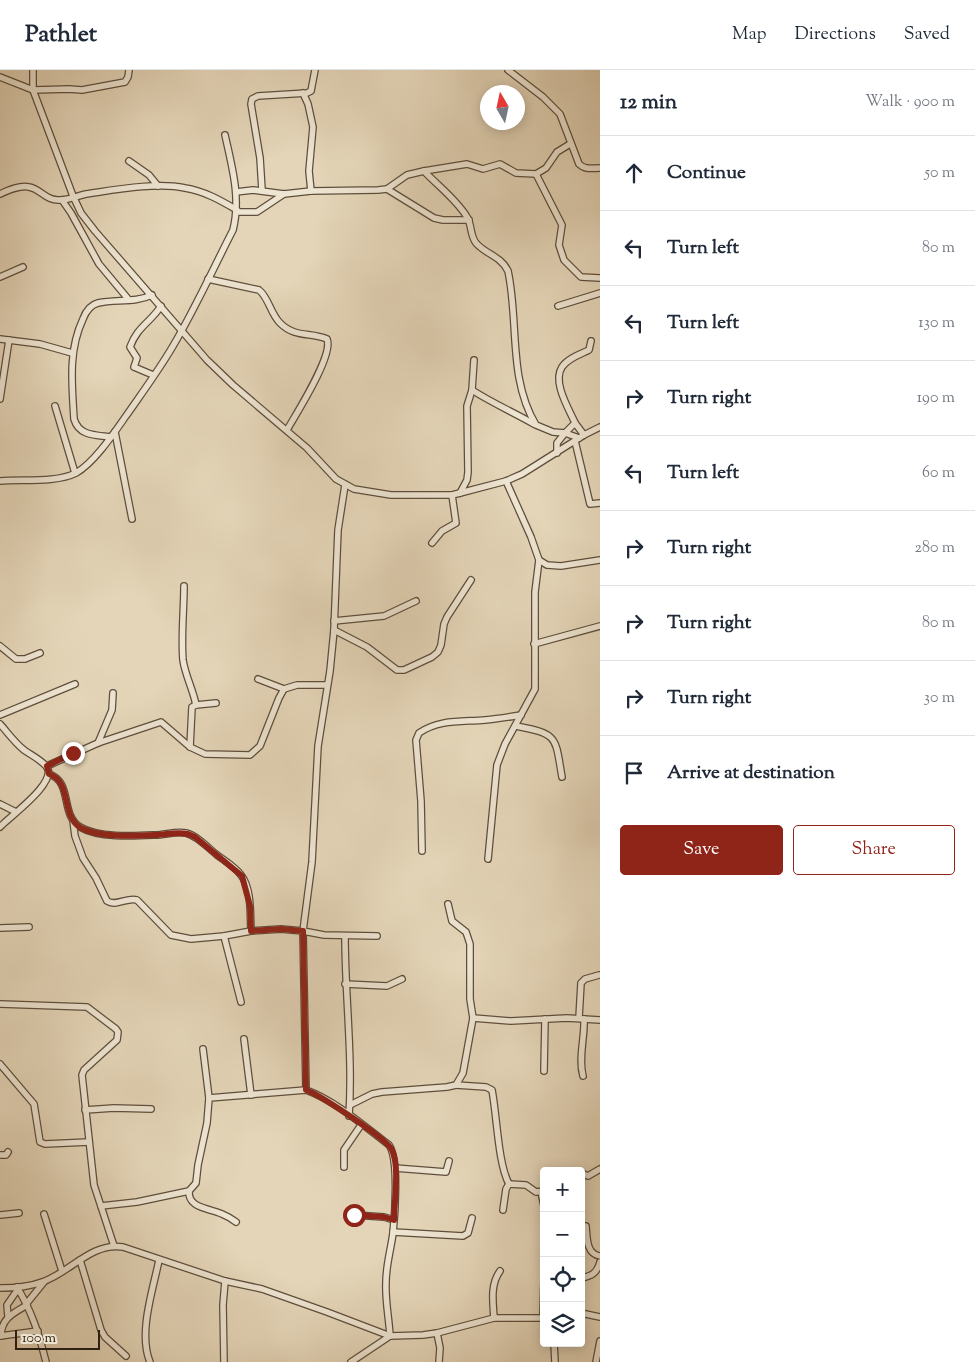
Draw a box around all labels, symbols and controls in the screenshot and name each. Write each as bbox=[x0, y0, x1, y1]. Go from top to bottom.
text: Pathlet bbox=[25, 18, 97, 52]
text: Map bbox=[732, 22, 767, 48]
text: Directions bbox=[795, 22, 876, 48]
text: Saved bbox=[904, 22, 950, 48]
north arrow bbox=[480, 85, 525, 130]
text: 12 min bbox=[620, 88, 677, 118]
text: Walk · 900 m bbox=[865, 91, 955, 114]
icon: ahead bbox=[620, 159, 648, 187]
text: Continue bbox=[667, 160, 746, 187]
text: 50 m bbox=[924, 162, 955, 185]
icon: left bbox=[620, 234, 648, 262]
text: Turn left bbox=[667, 235, 739, 262]
text: 80 m bbox=[922, 237, 955, 260]
icon: left bbox=[620, 309, 648, 337]
text: Turn left bbox=[667, 310, 739, 337]
text: 130 m bbox=[918, 312, 955, 335]
icon: right bbox=[620, 384, 648, 412]
text: Turn right bbox=[667, 385, 751, 412]
text: 190 m bbox=[917, 387, 955, 410]
icon: left bbox=[620, 459, 648, 487]
text: Turn left bbox=[667, 460, 739, 487]
text: 60 m bbox=[922, 462, 955, 485]
icon: right bbox=[620, 534, 648, 562]
text: Turn right bbox=[667, 535, 751, 562]
text: 280 m bbox=[914, 537, 955, 560]
icon: right bbox=[620, 609, 648, 637]
text: Turn right bbox=[667, 610, 751, 637]
text: 80 m bbox=[922, 612, 955, 635]
icon: right bbox=[620, 684, 648, 712]
text: Turn right bbox=[667, 685, 751, 712]
text: 30 m bbox=[924, 687, 955, 710]
route end bbox=[62, 742, 85, 765]
icon: arrive bbox=[620, 759, 648, 787]
text: Arrive at destination bbox=[667, 760, 835, 787]
button: Save bbox=[620, 825, 783, 875]
button: Share bbox=[793, 825, 955, 875]
map controls bbox=[540, 1167, 585, 1347]
button: + bbox=[540, 1167, 585, 1212]
route start bbox=[343, 1204, 366, 1227]
button: − bbox=[540, 1212, 585, 1257]
button: locate bbox=[540, 1257, 585, 1302]
button: layers bbox=[540, 1302, 585, 1347]
scale bar bbox=[15, 1327, 100, 1350]
text: 100 m bbox=[22, 1329, 56, 1349]

